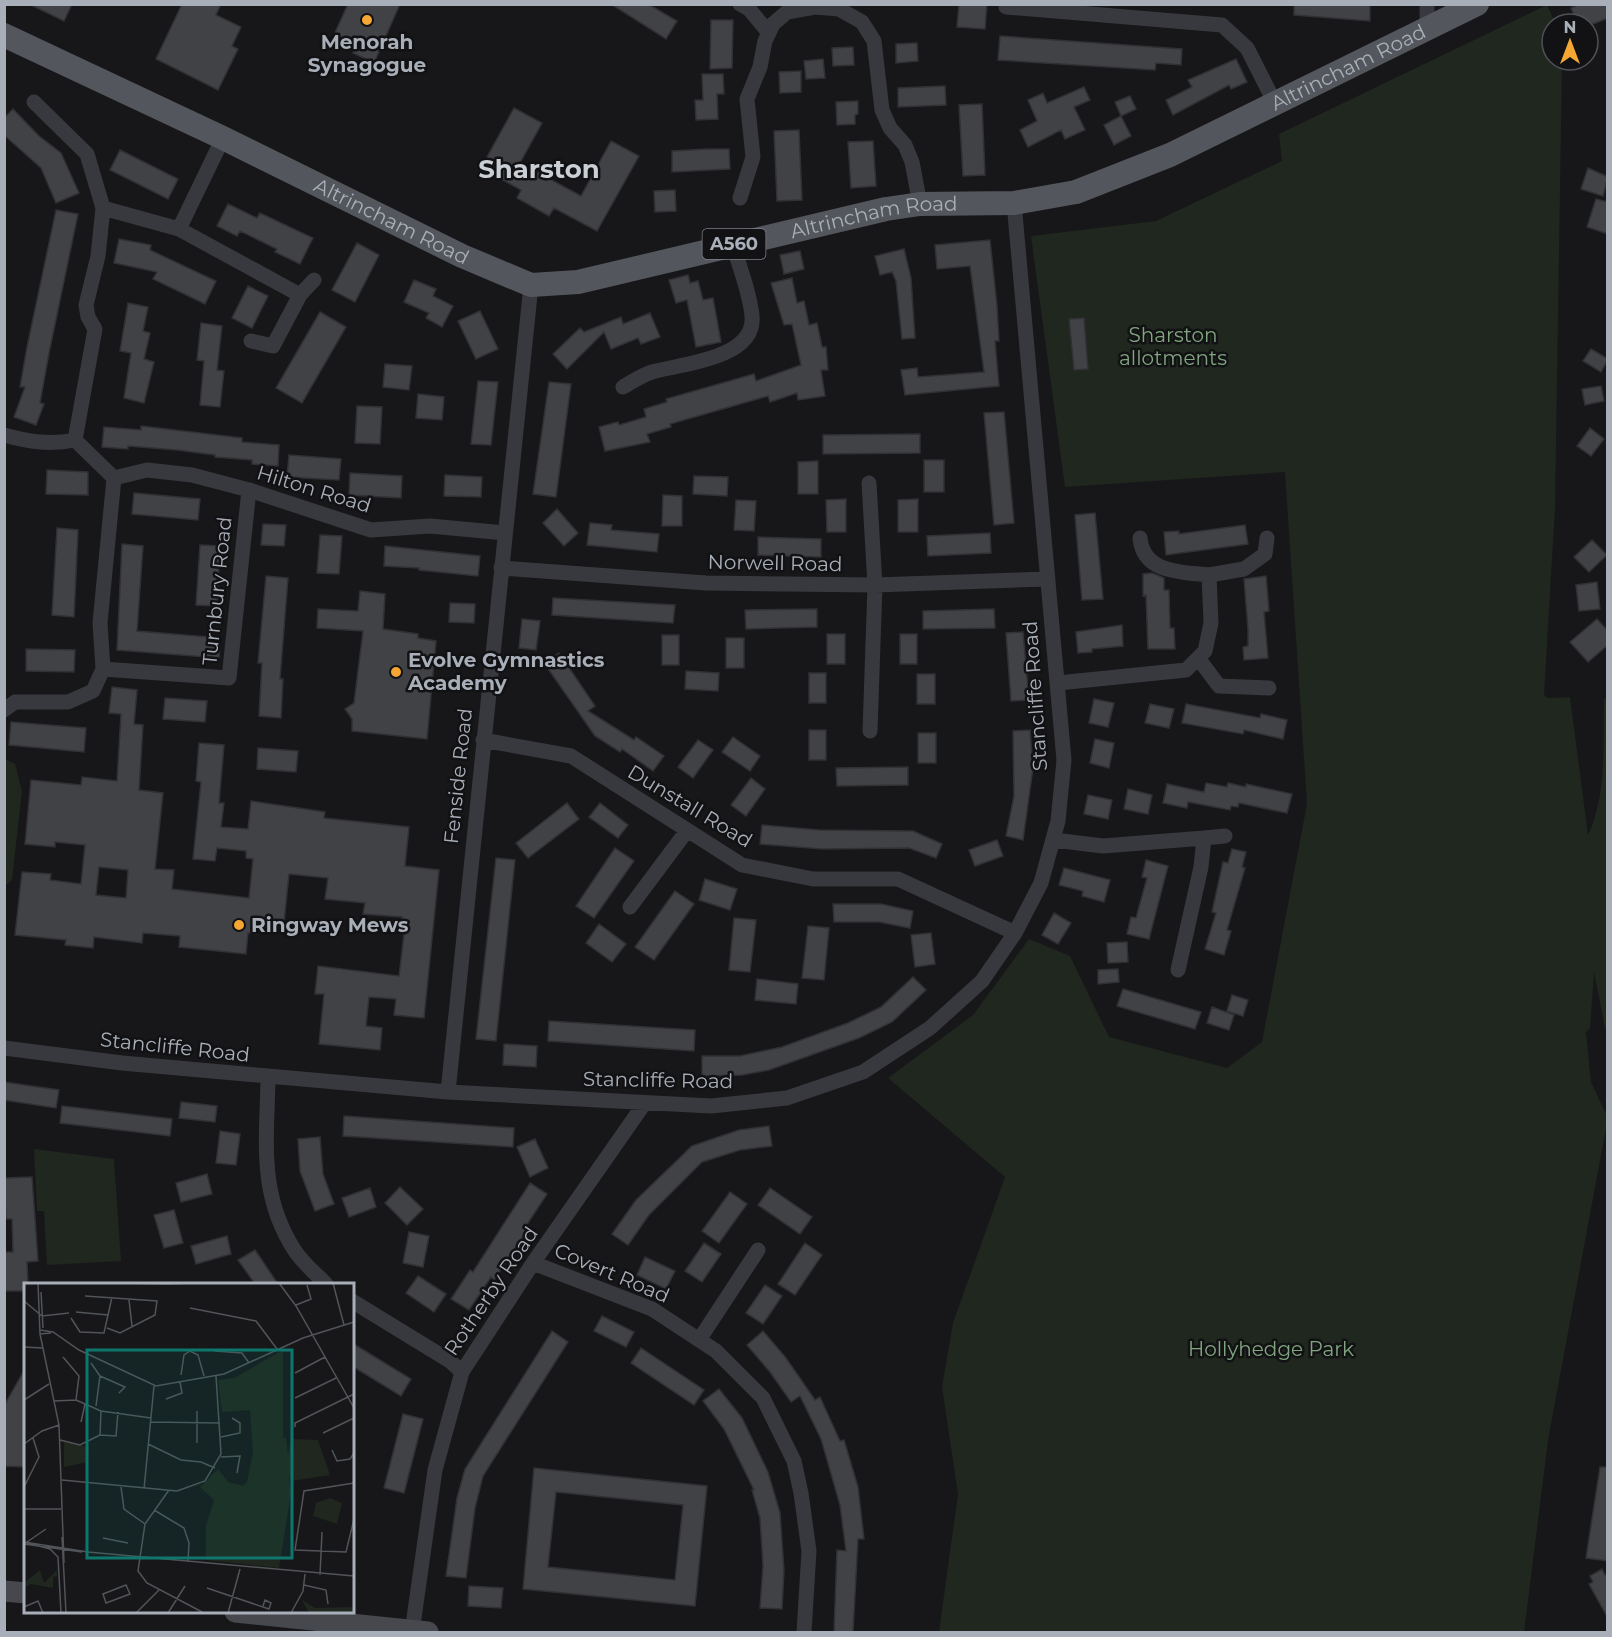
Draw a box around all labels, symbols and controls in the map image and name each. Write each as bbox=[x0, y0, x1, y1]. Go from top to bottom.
north arrow bbox=[1540, 12, 1600, 72]
marker: Menorah Synagogue bbox=[360, 13, 374, 27]
text: N bbox=[1564, 18, 1576, 37]
street label: Altrincham Road bbox=[1267, 19, 1430, 116]
place label: Menorah Synagogue bbox=[308, 30, 426, 77]
district label: Sharston bbox=[478, 153, 600, 185]
street label: Altrincham Road bbox=[310, 173, 473, 270]
street label: Altrincham Road bbox=[788, 192, 958, 243]
road number: A560 bbox=[702, 229, 766, 259]
park label: Sharston allotments bbox=[1119, 323, 1227, 370]
street label: Hilton Road bbox=[254, 460, 374, 518]
street label: Turnbury Road bbox=[197, 516, 237, 666]
street label: Norwell Road bbox=[707, 550, 843, 576]
street label: Stancliffe Road bbox=[1018, 620, 1052, 772]
place label: Evolve Gymnastics Academy bbox=[407, 648, 605, 695]
marker: Evolve Gymnastics Academy bbox=[389, 665, 403, 679]
street label: Fenside Road bbox=[439, 707, 477, 845]
street label: Dunstall Road bbox=[623, 759, 757, 853]
place label: Ringway Mews bbox=[251, 913, 409, 937]
marker: Ringway Mews bbox=[232, 918, 246, 932]
street label: Stancliffe Road bbox=[99, 1027, 251, 1067]
street label: Stancliffe Road bbox=[583, 1067, 733, 1093]
street label: Rotherby Road bbox=[439, 1222, 543, 1360]
street label: Covert Road bbox=[551, 1238, 673, 1308]
inset map bbox=[24, 1283, 354, 1613]
park label: Hollyhedge Park bbox=[1188, 1337, 1354, 1361]

